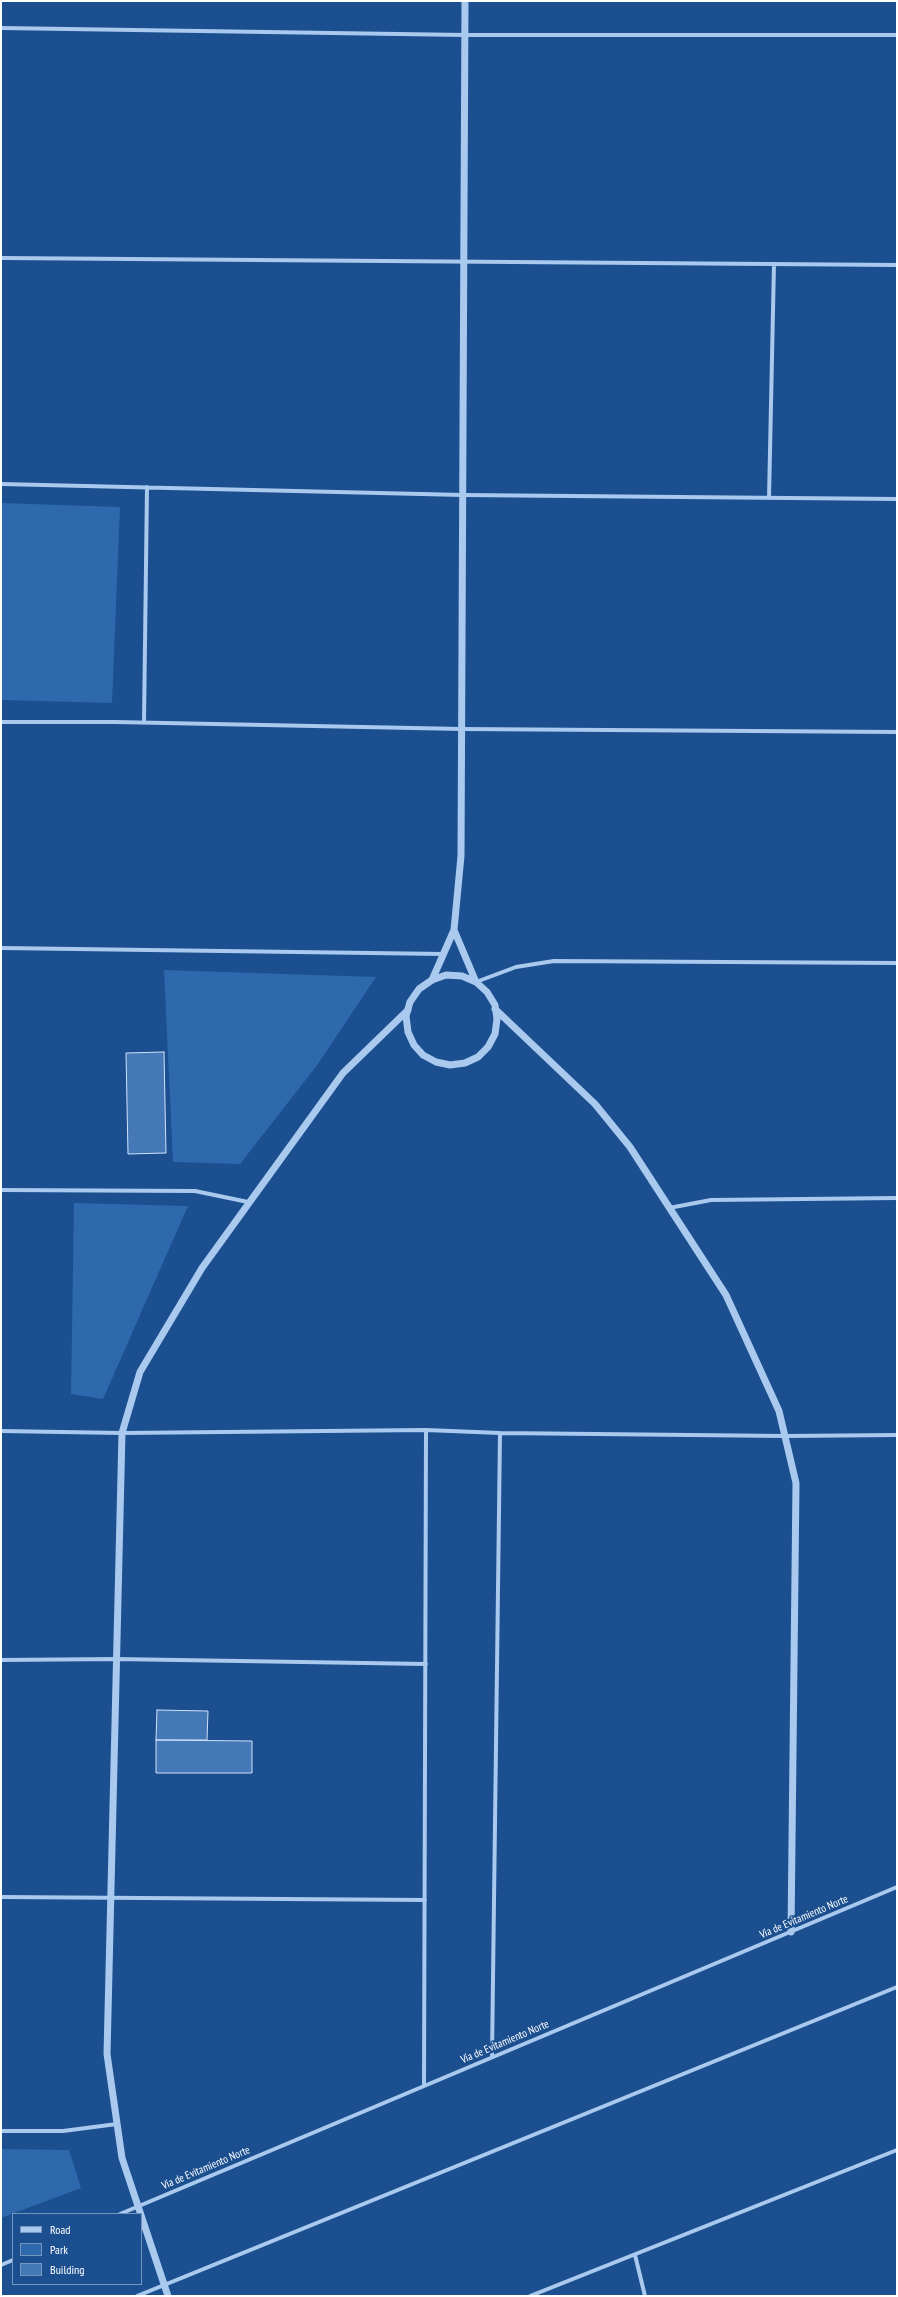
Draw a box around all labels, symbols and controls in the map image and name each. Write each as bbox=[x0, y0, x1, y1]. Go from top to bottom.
street label: Vía de Evitamiento Norte bbox=[758, 1892, 850, 1942]
street label: Vía de Evitamiento Norte bbox=[459, 2017, 551, 2067]
street label: Vía de Evitamiento Norte bbox=[160, 2143, 252, 2193]
legend bbox=[12, 2213, 142, 2285]
text: Road bbox=[50, 2222, 70, 2237]
text: Park bbox=[50, 2242, 68, 2257]
text: Building bbox=[50, 2262, 85, 2277]

